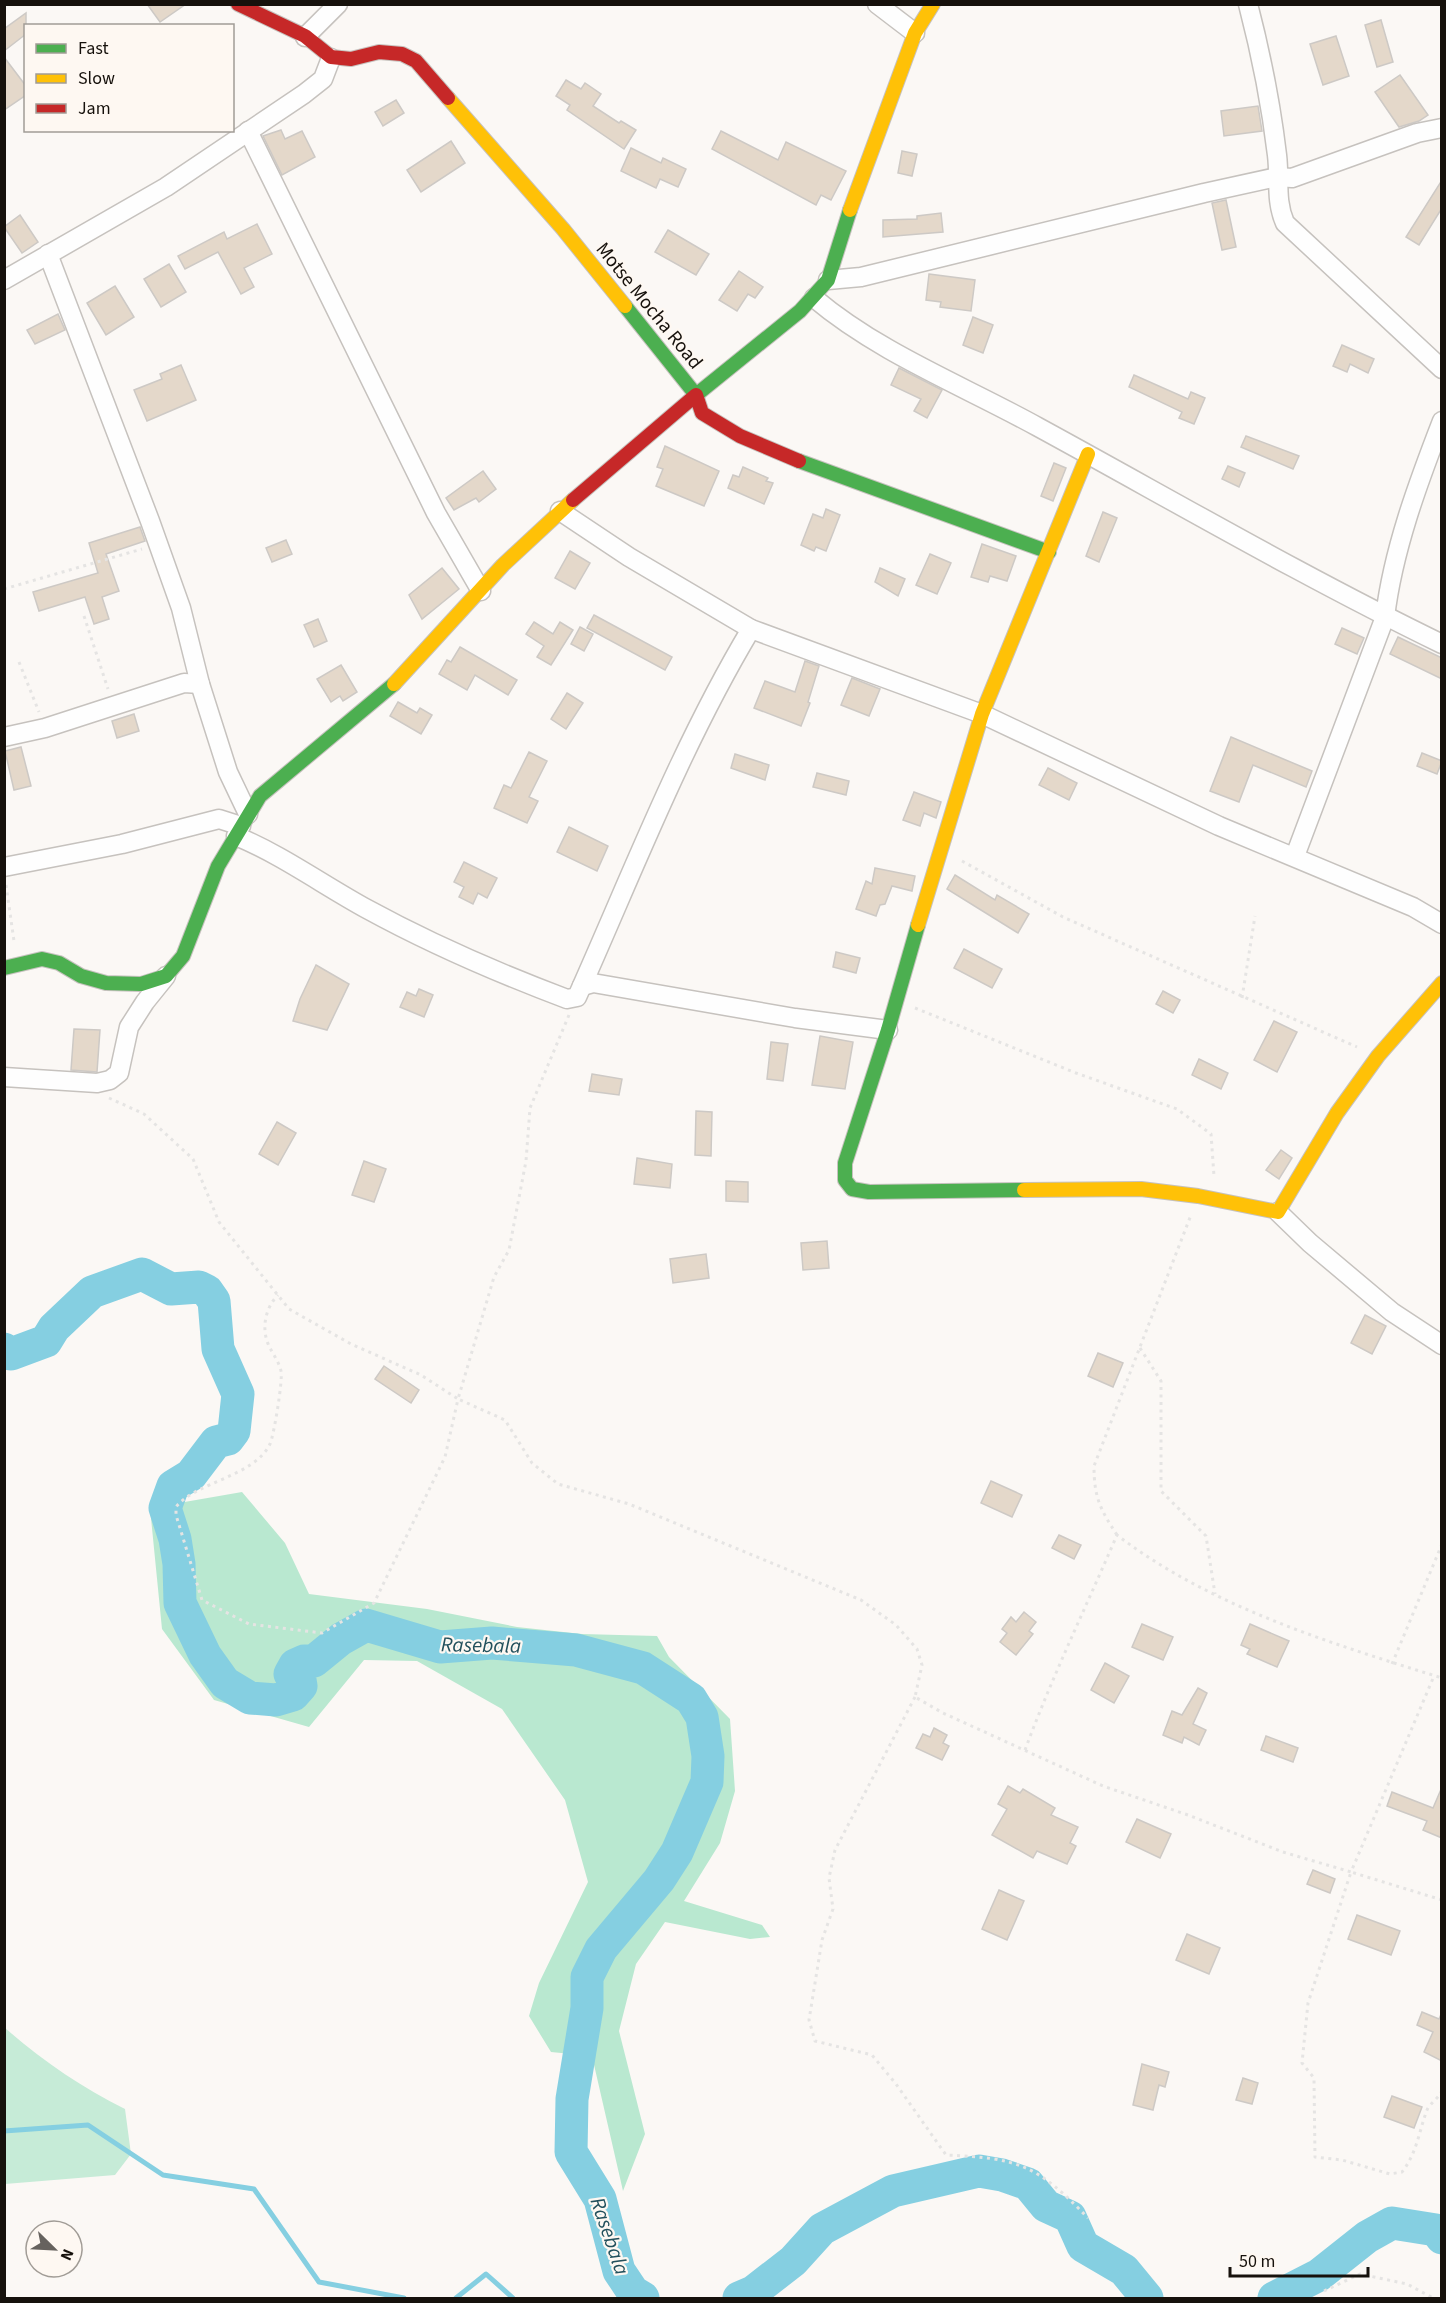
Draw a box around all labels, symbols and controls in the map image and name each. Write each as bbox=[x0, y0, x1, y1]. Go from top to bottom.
legend bbox=[24, 24, 234, 132]
text: Fast bbox=[78, 36, 109, 61]
text: Slow bbox=[78, 66, 115, 91]
text: Jam bbox=[78, 96, 111, 121]
street label: Motse Mocha Road bbox=[589, 236, 709, 376]
water label: Rasebala bbox=[441, 1629, 521, 1661]
water label: Rasebala bbox=[583, 2193, 637, 2279]
north arrow bbox=[24, 2219, 84, 2279]
scale bar bbox=[1230, 2240, 1368, 2278]
text: N bbox=[55, 2245, 79, 2264]
text: 50 m bbox=[1239, 2249, 1275, 2274]

